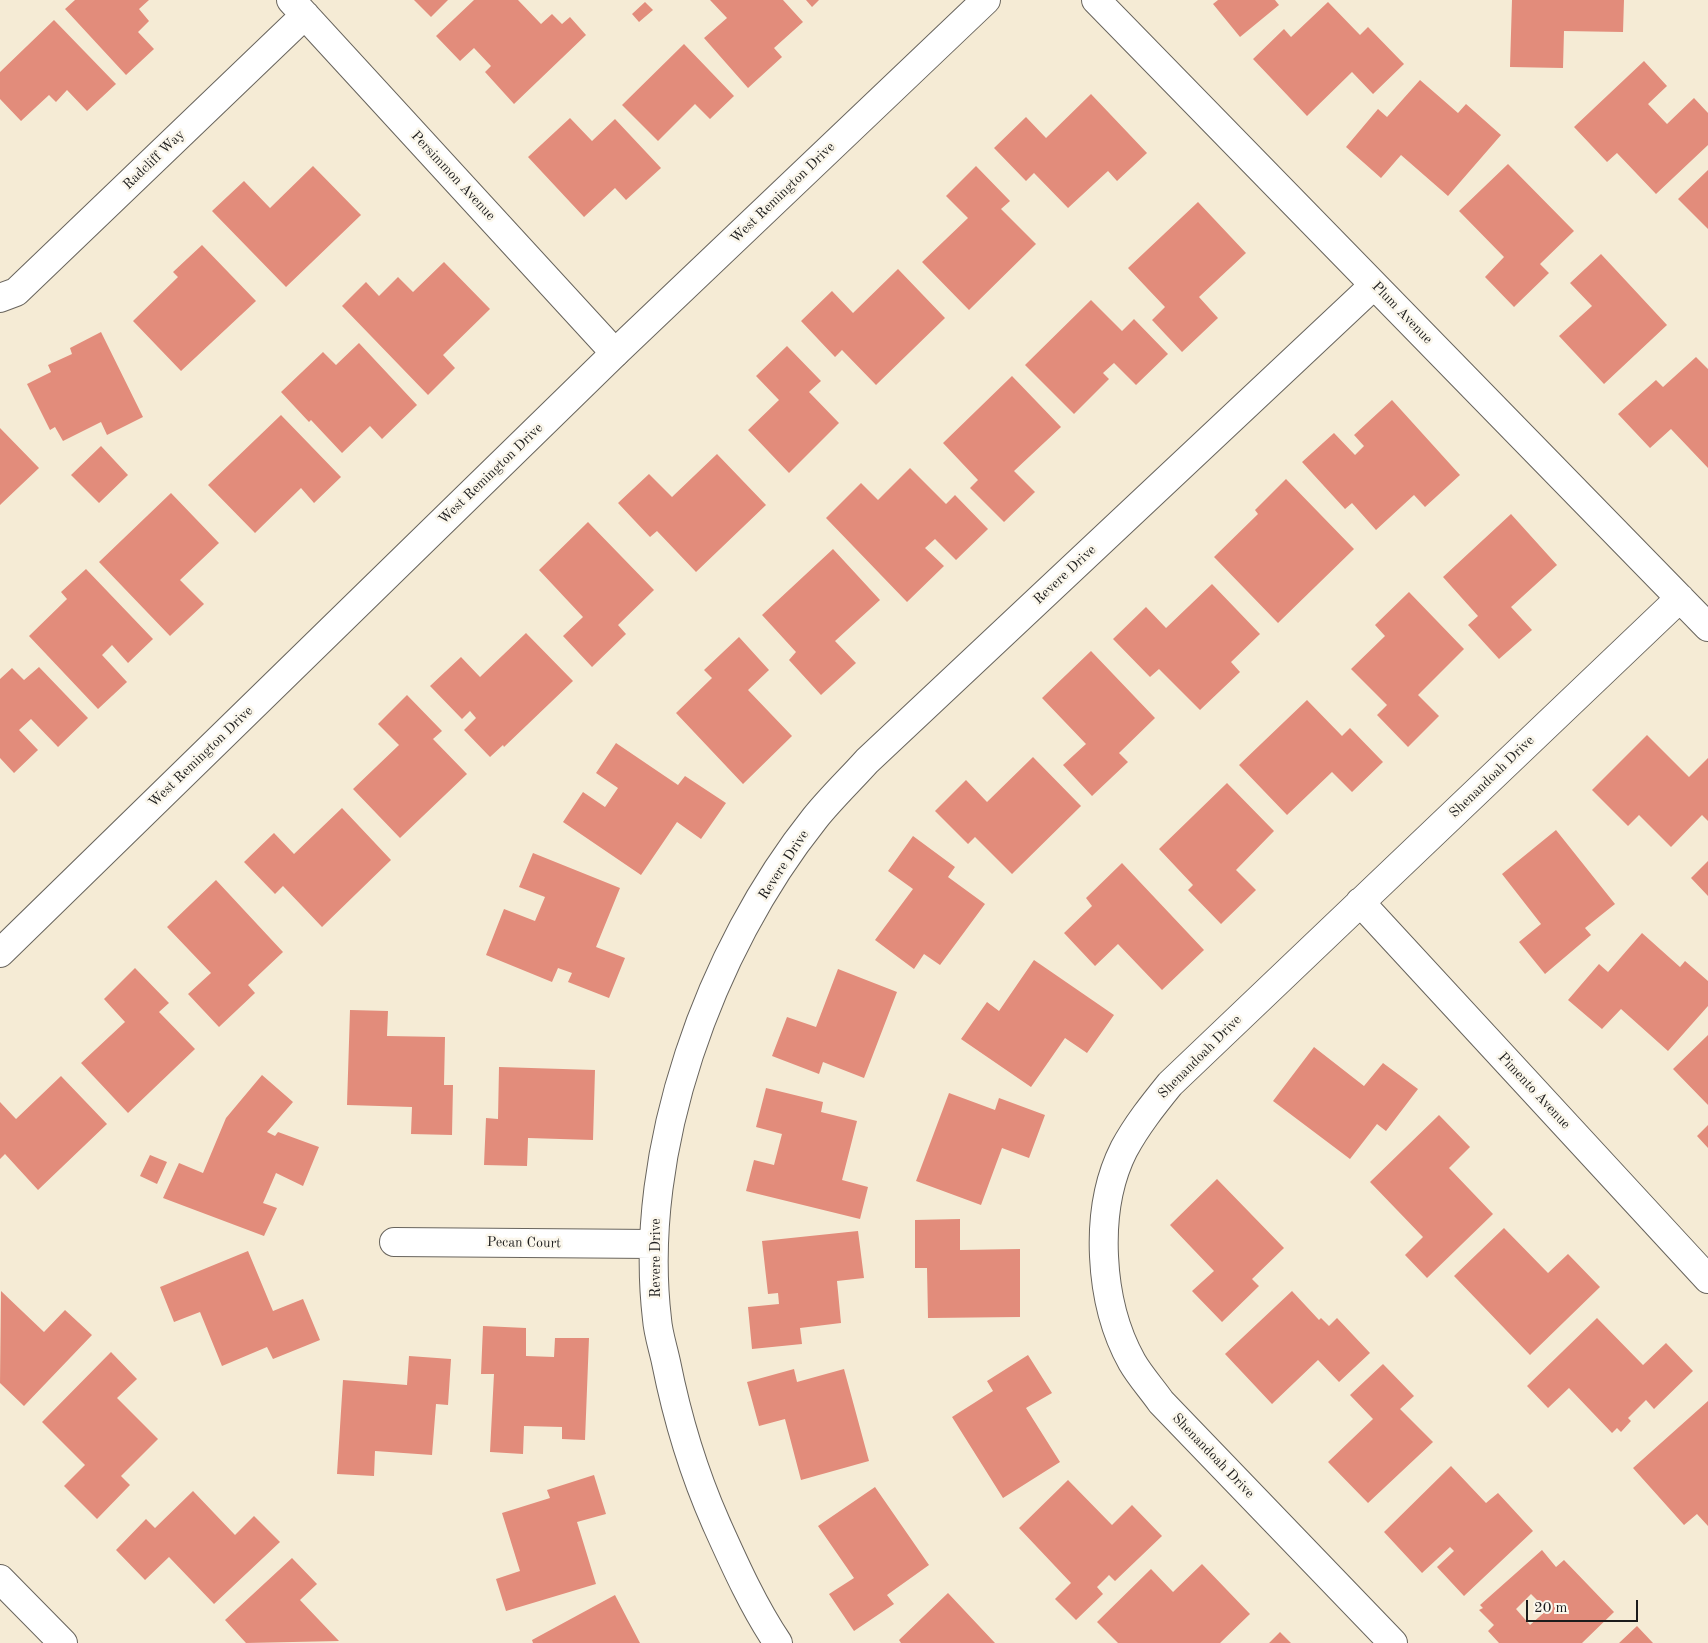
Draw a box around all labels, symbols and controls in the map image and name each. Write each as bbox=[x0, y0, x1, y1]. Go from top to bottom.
street label: Radcliff Way bbox=[120, 127, 188, 193]
street label: Persimmon Avenue bbox=[407, 128, 499, 224]
street label: West Remington Drive bbox=[727, 139, 839, 247]
street label: Plum Avenue bbox=[1368, 278, 1436, 348]
street label: West Remington Drive bbox=[435, 420, 547, 528]
street label: Revere Drive bbox=[1030, 542, 1100, 608]
street label: West Remington Drive bbox=[145, 703, 257, 811]
street label: Shenandoah Drive bbox=[1446, 732, 1538, 822]
street label: Revere Drive bbox=[755, 827, 813, 903]
street label: Shenandoah Drive bbox=[1155, 1012, 1245, 1102]
street label: Pimento Avenue bbox=[1494, 1049, 1574, 1133]
street label: Revere Drive bbox=[648, 1218, 664, 1298]
street label: Pecan Court bbox=[487, 1234, 561, 1252]
street label: Shenandoah Drive bbox=[1168, 1410, 1258, 1502]
scale bar bbox=[1528, 1590, 1640, 1622]
text: 20 m bbox=[1534, 1601, 1568, 1616]

